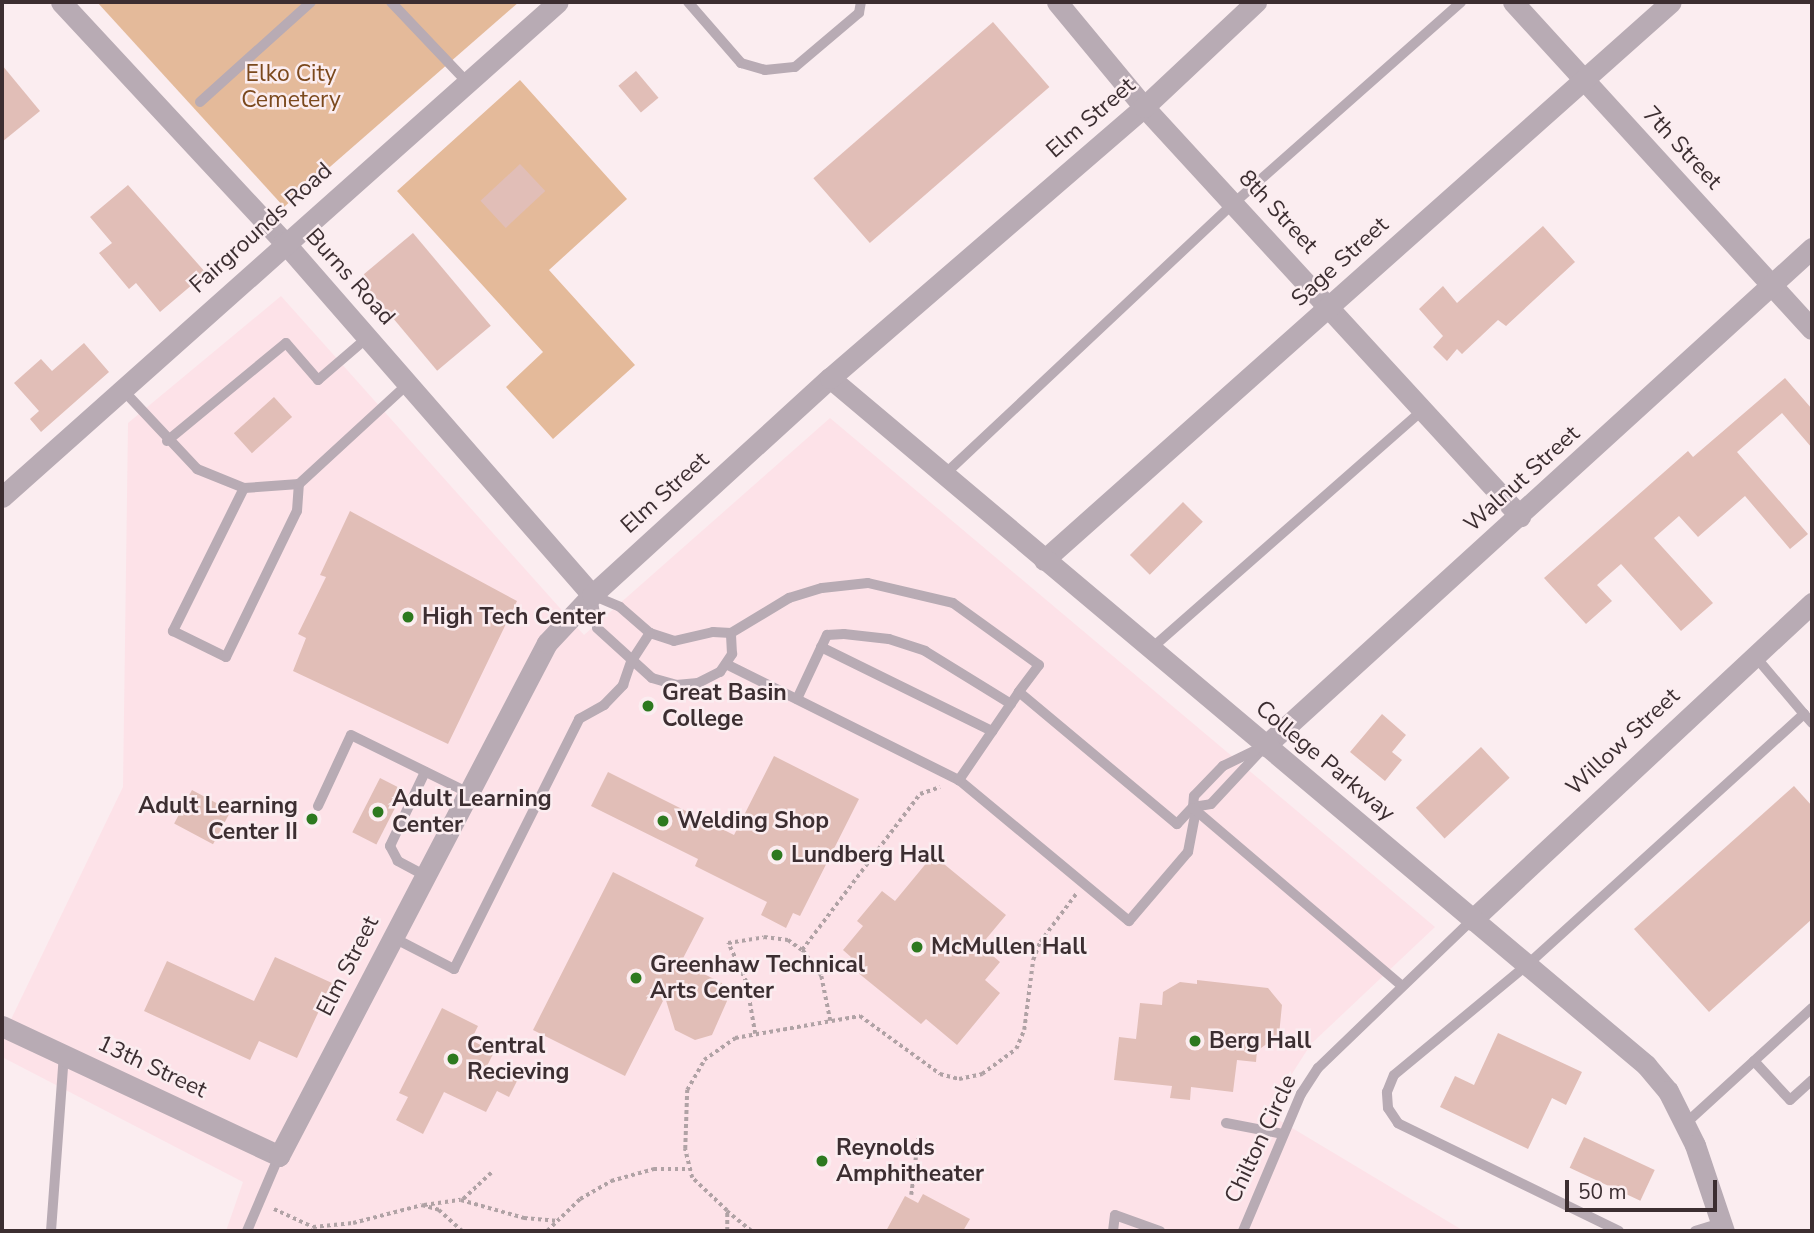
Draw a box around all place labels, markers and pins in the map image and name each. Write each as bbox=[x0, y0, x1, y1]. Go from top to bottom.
place label: High Tech Center bbox=[422, 603, 606, 631]
marker: High Tech Center bbox=[400, 609, 416, 625]
place label: Great Basin College bbox=[662, 679, 787, 733]
marker: Great Basin College bbox=[640, 698, 656, 714]
place label: Adult Learning Center bbox=[392, 785, 552, 839]
place label: Adult Learning Center II bbox=[138, 792, 298, 846]
marker: Adult Learning Center bbox=[370, 804, 386, 820]
place label: Welding Shop bbox=[677, 807, 829, 835]
marker: Adult Learning Center II bbox=[304, 811, 320, 827]
marker: Welding Shop bbox=[655, 813, 671, 829]
place label: Lundberg Hall bbox=[791, 841, 945, 869]
marker: Lundberg Hall bbox=[769, 847, 785, 863]
place label: McMullen Hall bbox=[931, 933, 1087, 961]
marker: McMullen Hall bbox=[909, 939, 925, 955]
place label: Greenhaw Technical Arts Center bbox=[650, 951, 865, 1005]
marker: Greenhaw Technical Arts Center bbox=[628, 970, 644, 986]
place label: Berg Hall bbox=[1209, 1027, 1311, 1055]
place label: Central Recieving bbox=[467, 1032, 569, 1086]
marker: Berg Hall bbox=[1187, 1033, 1203, 1049]
marker: Central Recieving bbox=[445, 1051, 461, 1067]
place label: Reynolds Amphitheater bbox=[836, 1134, 984, 1188]
marker: Reynolds Amphitheater bbox=[814, 1153, 830, 1169]

